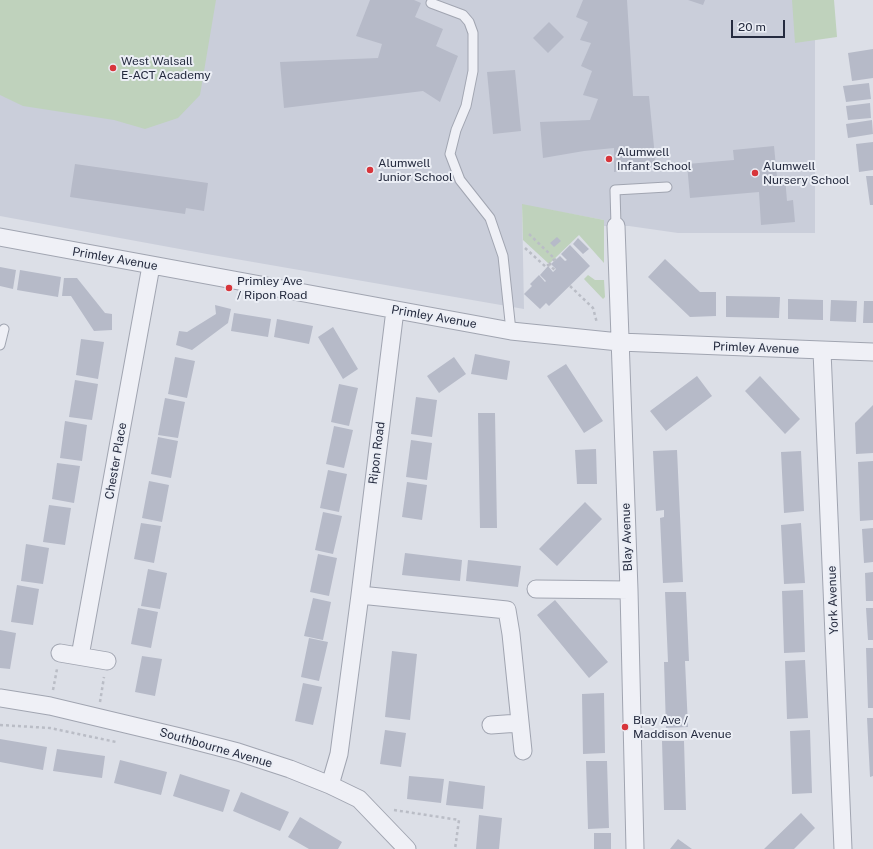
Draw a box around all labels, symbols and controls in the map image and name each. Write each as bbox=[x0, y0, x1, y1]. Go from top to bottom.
scale bar bbox=[733, 12, 787, 38]
text: 20 m bbox=[738, 20, 766, 34]
place label: West Walsall E-ACT Academy bbox=[121, 54, 211, 82]
marker: West Walsall E-ACT Academy bbox=[108, 63, 118, 73]
place label: Alumwell Infant School bbox=[617, 145, 691, 173]
marker: Alumwell Infant School bbox=[604, 154, 614, 164]
place label: Alumwell Junior School bbox=[378, 156, 453, 184]
place label: Alumwell Nursery School bbox=[763, 159, 849, 187]
marker: Alumwell Junior School bbox=[365, 165, 375, 175]
marker: Alumwell Nursery School bbox=[750, 168, 760, 178]
street label: Primley Avenue bbox=[71, 244, 159, 274]
place label: Primley Ave / Ripon Road bbox=[237, 274, 307, 302]
marker: Primley Ave / Ripon Road bbox=[224, 283, 234, 293]
street label: Primley Avenue bbox=[390, 302, 478, 332]
street label: Primley Avenue bbox=[713, 339, 799, 357]
street label: Chester Place bbox=[102, 421, 130, 501]
street label: Ripon Road bbox=[366, 421, 388, 485]
street label: Blay Avenue bbox=[619, 502, 635, 572]
street label: York Avenue bbox=[825, 565, 841, 635]
place label: Blay Ave / Maddison Avenue bbox=[633, 713, 731, 741]
marker: Blay Ave / Maddison Avenue bbox=[620, 722, 630, 732]
street label: Southbourne Avenue bbox=[158, 725, 274, 771]

